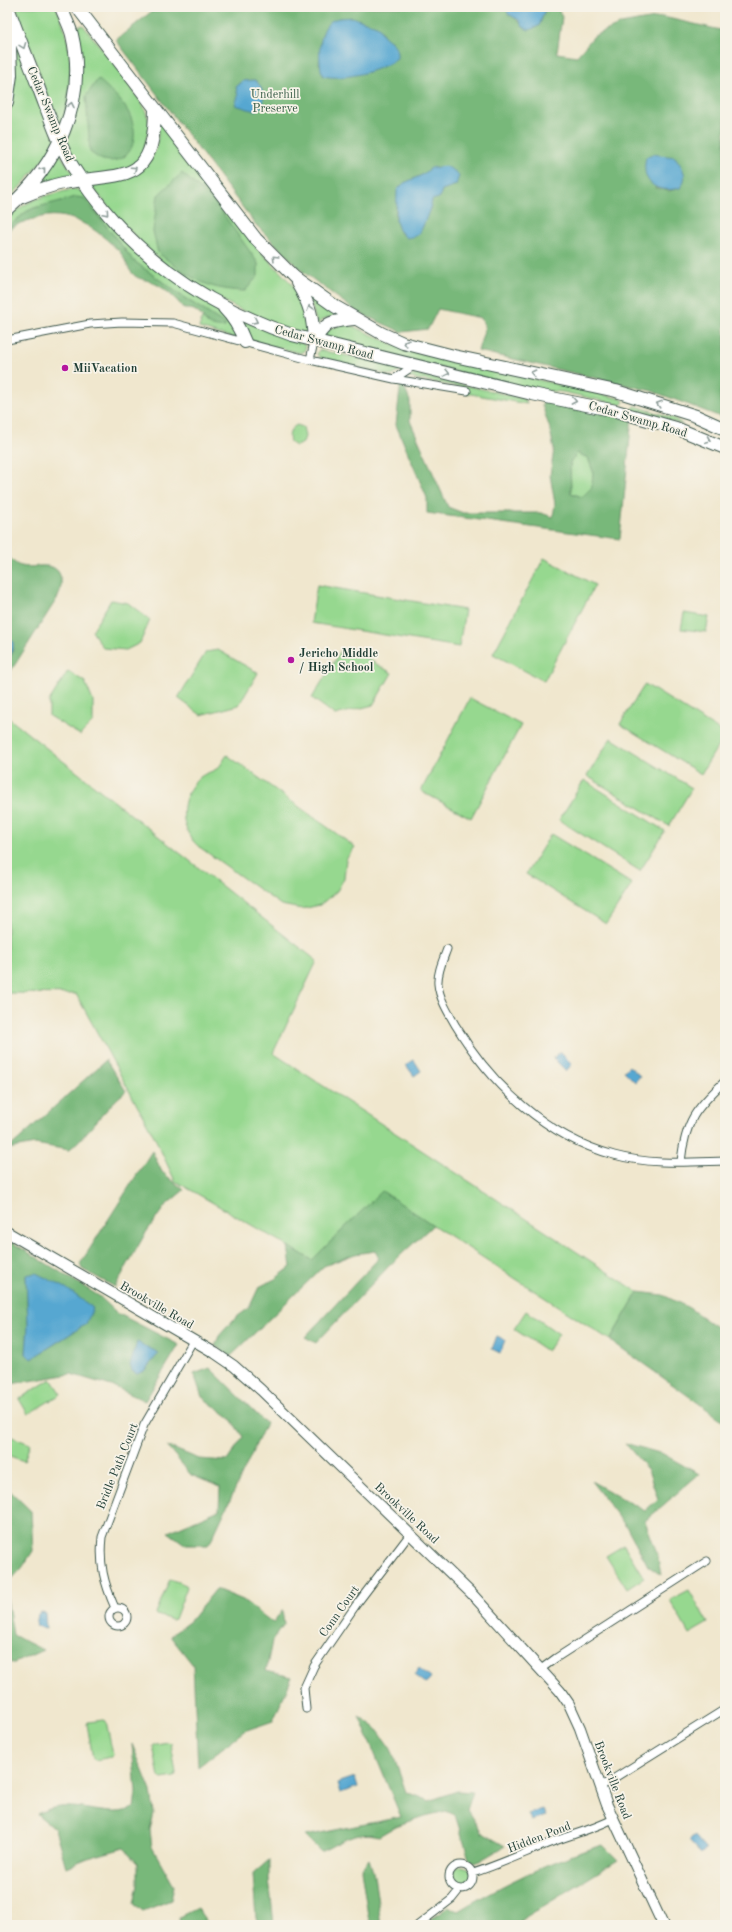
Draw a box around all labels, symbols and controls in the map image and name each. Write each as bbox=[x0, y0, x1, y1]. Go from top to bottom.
one-way arrow bbox=[18, 42, 26, 49]
street label: Cedar Swamp Road bbox=[25, 65, 76, 164]
park label: Underhill Preserve bbox=[251, 89, 299, 115]
one-way arrow bbox=[67, 102, 75, 108]
one-way arrow bbox=[130, 166, 137, 174]
one-way arrow bbox=[38, 168, 45, 175]
one-way arrow bbox=[102, 208, 109, 215]
one-way arrow bbox=[272, 255, 280, 263]
one-way arrow bbox=[306, 304, 315, 311]
one-way arrow bbox=[251, 316, 258, 323]
street label: Cedar Swamp Road bbox=[273, 324, 375, 362]
one-way arrow bbox=[403, 340, 410, 348]
marker: MiiVacation bbox=[60, 363, 70, 373]
place label: MiiVacation bbox=[73, 363, 138, 375]
one-way arrow bbox=[443, 368, 450, 377]
one-way arrow bbox=[530, 370, 536, 378]
one-way arrow bbox=[571, 397, 577, 405]
street label: Cedar Swamp Road bbox=[587, 400, 688, 440]
one-way arrow bbox=[656, 400, 663, 409]
one-way arrow bbox=[704, 436, 711, 444]
place label: Jericho Middle / High School bbox=[299, 648, 378, 674]
marker: Jericho Middle / High School bbox=[286, 655, 296, 665]
street label: Brookville Road bbox=[118, 1280, 195, 1332]
street label: Bridle Path Court bbox=[95, 1421, 141, 1511]
street label: Brookville Road bbox=[372, 1481, 441, 1546]
street label: Conn Court bbox=[318, 1584, 362, 1640]
street label: Brookville Road bbox=[592, 1739, 633, 1821]
street label: Hidden Pond bbox=[506, 1820, 573, 1856]

